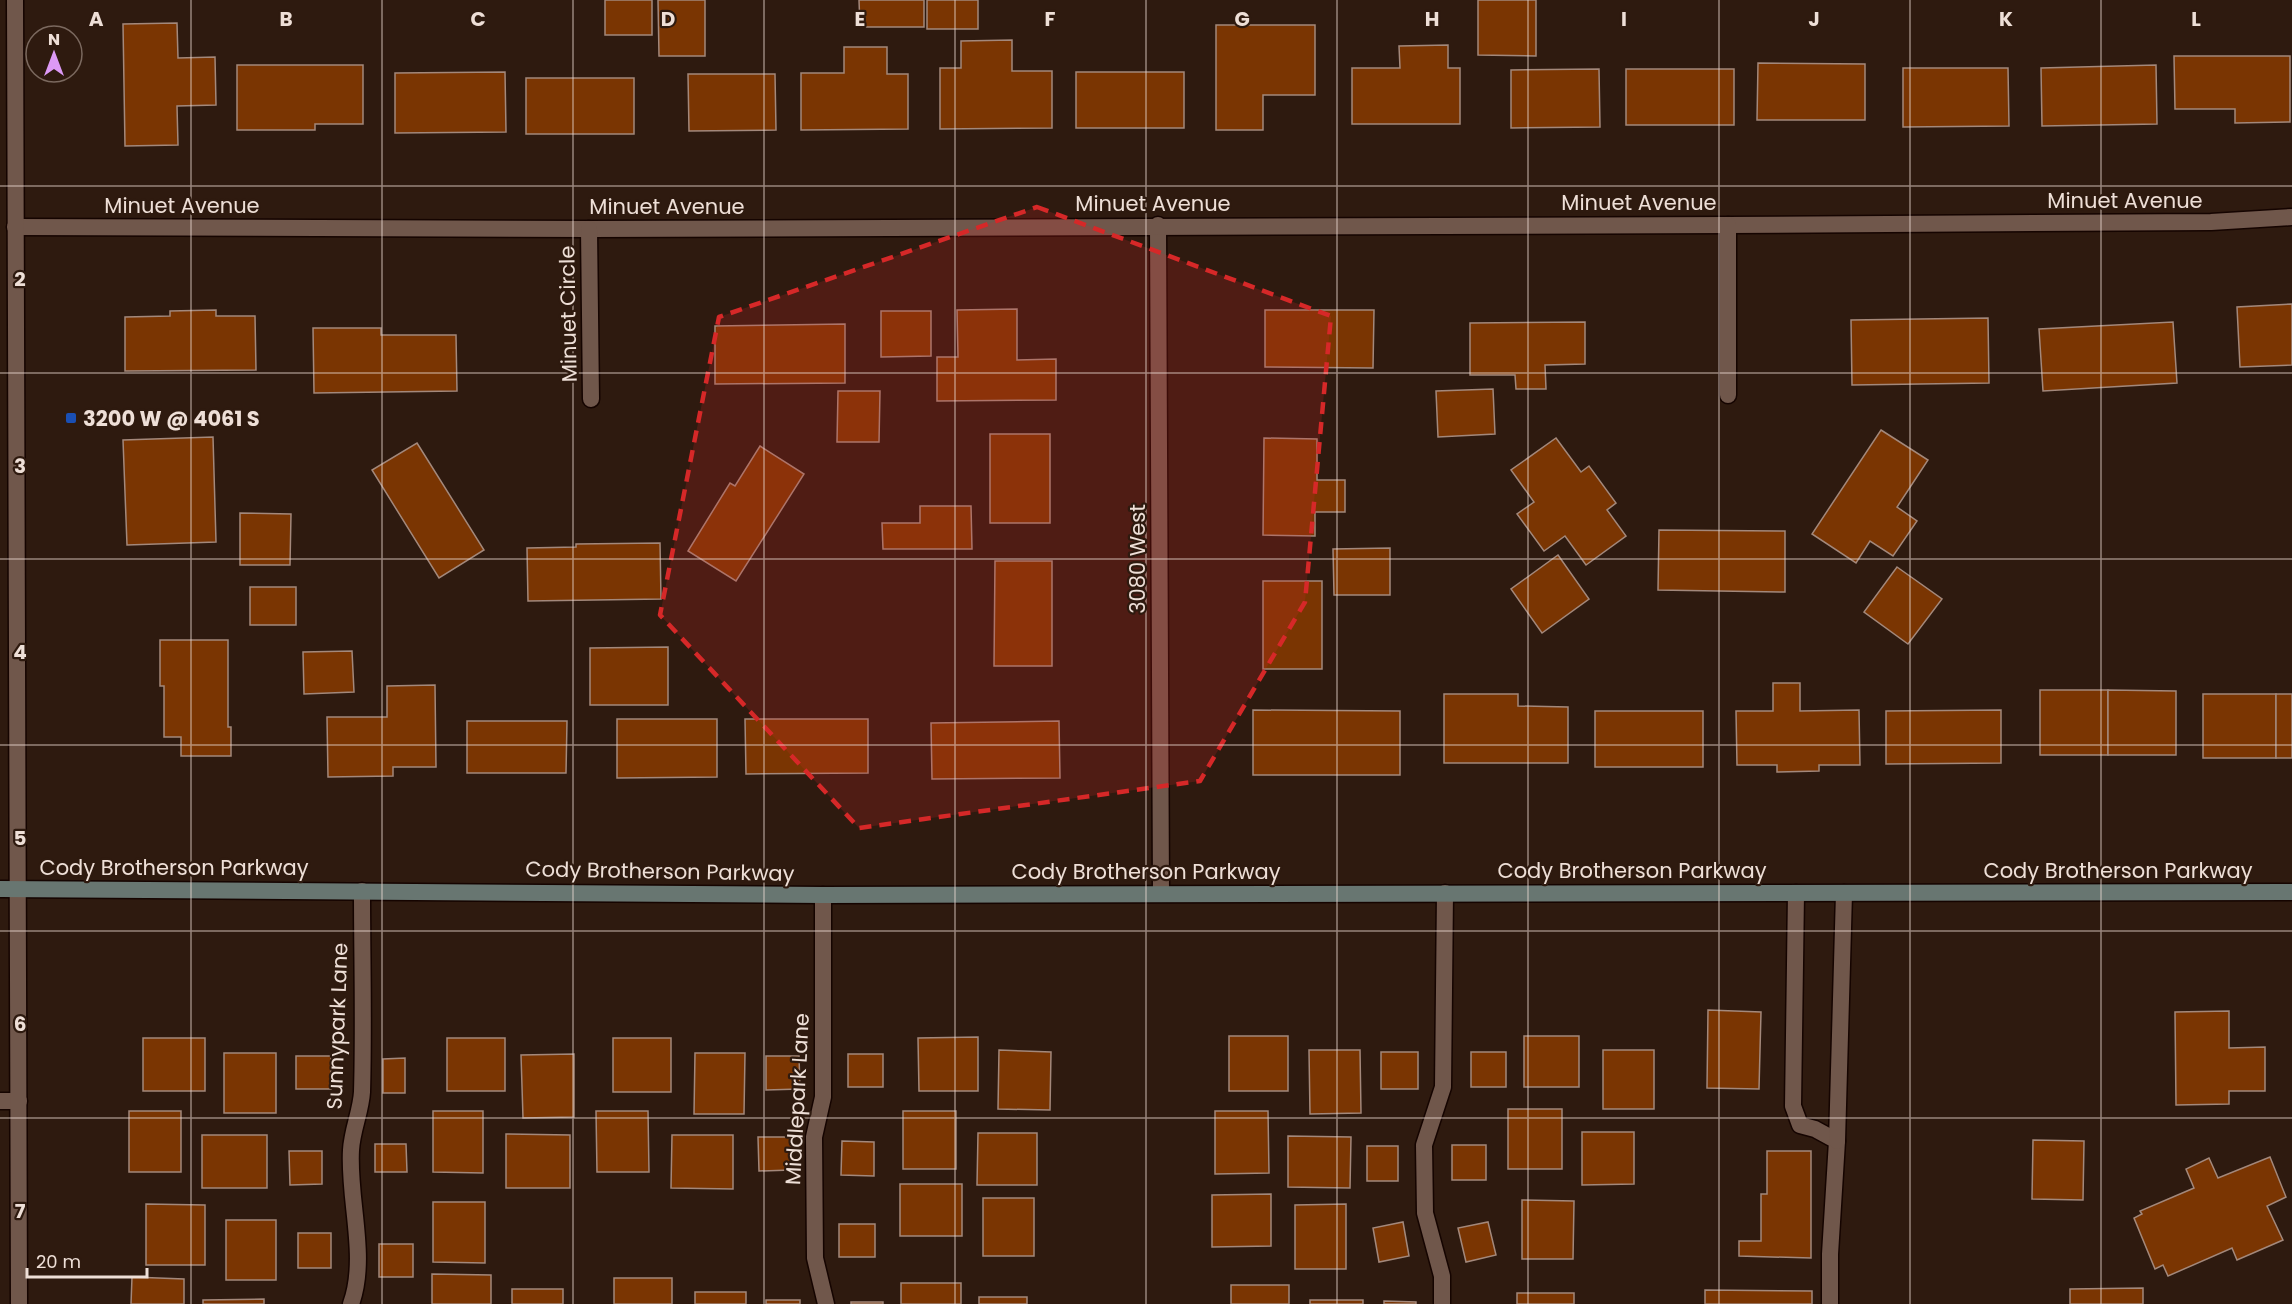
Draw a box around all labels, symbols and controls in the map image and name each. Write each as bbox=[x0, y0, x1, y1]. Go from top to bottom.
text: A bbox=[89, 5, 104, 33]
text: B bbox=[279, 5, 293, 33]
text: C bbox=[470, 5, 486, 33]
text: D bbox=[661, 5, 675, 33]
text: E bbox=[855, 5, 865, 33]
text: F bbox=[1045, 5, 1056, 33]
text: G bbox=[1234, 5, 1250, 33]
text: H bbox=[1425, 5, 1439, 33]
text: I bbox=[1621, 5, 1627, 33]
text: J bbox=[1808, 5, 1820, 33]
text: K bbox=[1999, 5, 2013, 33]
text: L bbox=[2191, 5, 2201, 33]
north arrow bbox=[24, 24, 84, 84]
text: N bbox=[48, 28, 60, 51]
street label: Minuet Avenue bbox=[2047, 186, 2203, 215]
street label: Minuet Avenue bbox=[1561, 188, 1717, 217]
street label: Minuet Avenue bbox=[1075, 189, 1231, 218]
street label: Minuet Avenue bbox=[104, 191, 260, 220]
street label: Minuet Avenue bbox=[589, 192, 745, 221]
street label: Minuet Circle bbox=[552, 245, 584, 383]
text: 2 bbox=[14, 265, 26, 293]
place label: 3200 W @ 4061 S bbox=[83, 404, 260, 433]
marker: 3200 W @ 4061 S bbox=[64, 411, 78, 425]
text: 3 bbox=[14, 452, 26, 480]
street label: 3080 West bbox=[1123, 504, 1152, 614]
text: 4 bbox=[13, 638, 27, 666]
text: 5 bbox=[14, 824, 27, 852]
street label: Cody Brotherson Parkway bbox=[39, 853, 309, 882]
street label: Cody Brotherson Parkway bbox=[525, 854, 795, 888]
street label: Cody Brotherson Parkway bbox=[1497, 856, 1767, 885]
street label: Cody Brotherson Parkway bbox=[1983, 856, 2253, 885]
street label: Cody Brotherson Parkway bbox=[1011, 857, 1281, 886]
street label: Sunnypark Lane bbox=[320, 942, 354, 1110]
text: 6 bbox=[14, 1010, 26, 1038]
street label: Middlepark Lane bbox=[778, 1012, 816, 1186]
text: 7 bbox=[15, 1197, 26, 1225]
scale bar bbox=[27, 1241, 147, 1279]
text: 20 m bbox=[36, 1249, 81, 1274]

